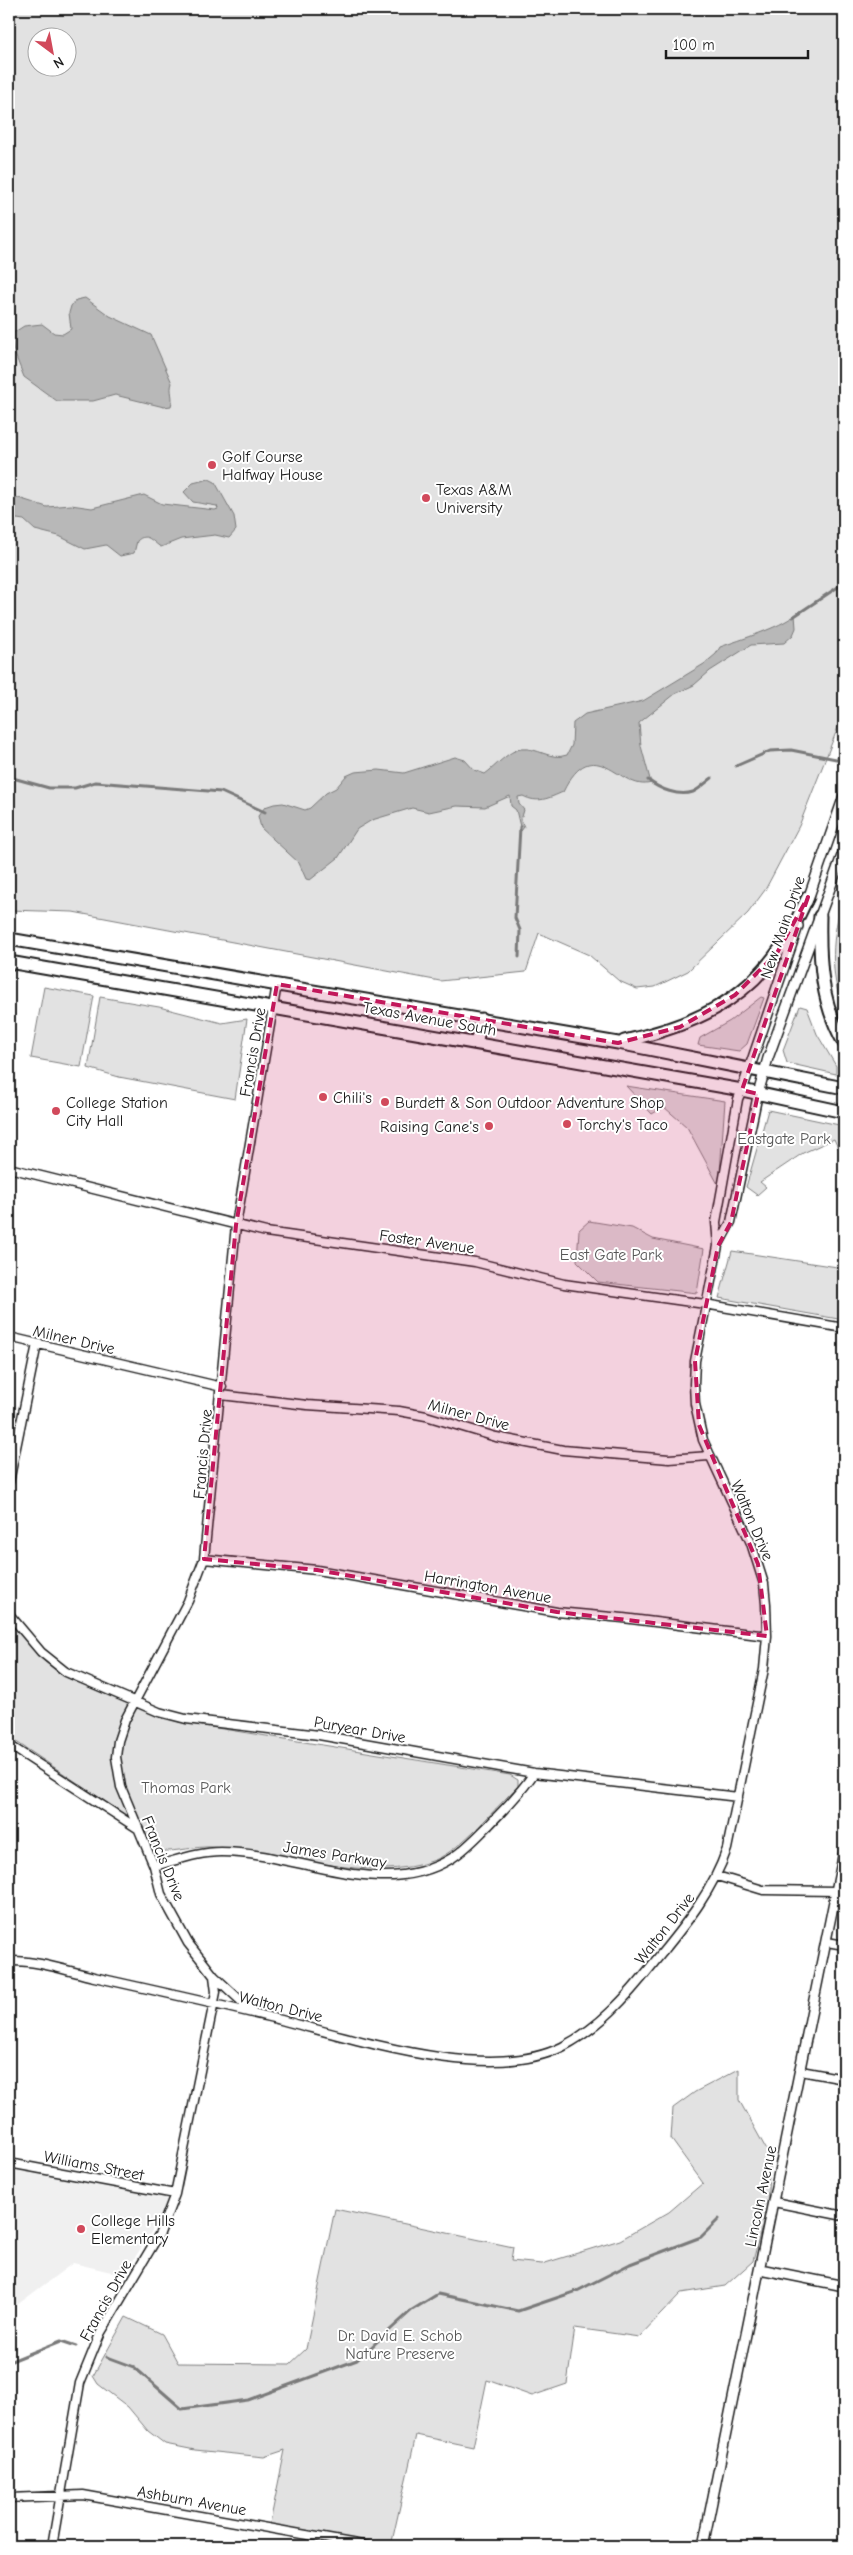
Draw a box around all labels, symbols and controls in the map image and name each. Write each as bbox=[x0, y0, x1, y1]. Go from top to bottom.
north arrow bbox=[28, 28, 78, 78]
scale bar bbox=[666, 28, 808, 60]
text: 100 m bbox=[673, 36, 715, 54]
text: N bbox=[50, 53, 67, 72]
place label: Golf Course Halfway House bbox=[222, 448, 323, 484]
marker: Golf Course Halfway House bbox=[206, 459, 218, 471]
place label: Texas A&M University bbox=[436, 481, 512, 517]
marker: Texas A&M University bbox=[420, 492, 432, 504]
street label: New Main Drive bbox=[757, 874, 809, 981]
street label: Texas Avenue South bbox=[362, 998, 498, 1040]
street label: Francis Drive bbox=[236, 1006, 270, 1098]
place label: Chili's bbox=[333, 1089, 372, 1107]
marker: Chili's bbox=[317, 1091, 329, 1103]
place label: College Station City Hall bbox=[66, 1094, 168, 1130]
place label: Burdett & Son Outdoor Adventure Shop bbox=[395, 1094, 664, 1112]
marker: Burdett & Son Outdoor Adventure Shop bbox=[379, 1096, 391, 1108]
marker: College Station City Hall bbox=[50, 1105, 62, 1117]
place label: Torchy's Taco bbox=[577, 1116, 668, 1134]
place label: Raising Cane's bbox=[380, 1118, 479, 1136]
marker: Torchy's Taco bbox=[561, 1118, 573, 1130]
marker: Raising Cane's bbox=[483, 1120, 495, 1132]
park label: Eastgate Park bbox=[737, 1130, 831, 1148]
street label: Foster Avenue bbox=[378, 1226, 476, 1258]
park label: East Gate Park bbox=[560, 1246, 662, 1264]
street label: Milner Drive bbox=[31, 1322, 117, 1358]
street label: Milner Drive bbox=[426, 1395, 511, 1434]
street label: Francis Drive bbox=[190, 1408, 216, 1500]
street label: Walton Drive bbox=[727, 1477, 777, 1563]
street label: Harrington Avenue bbox=[423, 1567, 553, 1607]
street label: Puryear Drive bbox=[313, 1713, 407, 1747]
park label: Thomas Park bbox=[141, 1779, 231, 1797]
street label: Francis Drive bbox=[138, 1813, 188, 1904]
street label: James Parkway bbox=[282, 1838, 389, 1872]
street label: Walton Drive bbox=[631, 1889, 698, 1968]
street label: Walton Drive bbox=[237, 1988, 325, 2026]
street label: Lincoln Avenue bbox=[741, 2144, 780, 2248]
street label: Williams Street bbox=[42, 2147, 146, 2185]
place label: College Hills Elementary bbox=[91, 2212, 175, 2248]
marker: College Hills Elementary bbox=[75, 2223, 87, 2235]
street label: Francis Drive bbox=[76, 2257, 136, 2344]
park label: Dr. David E. Schob Nature Preserve bbox=[338, 2327, 462, 2363]
street label: Ashburn Avenue bbox=[136, 2483, 248, 2519]

